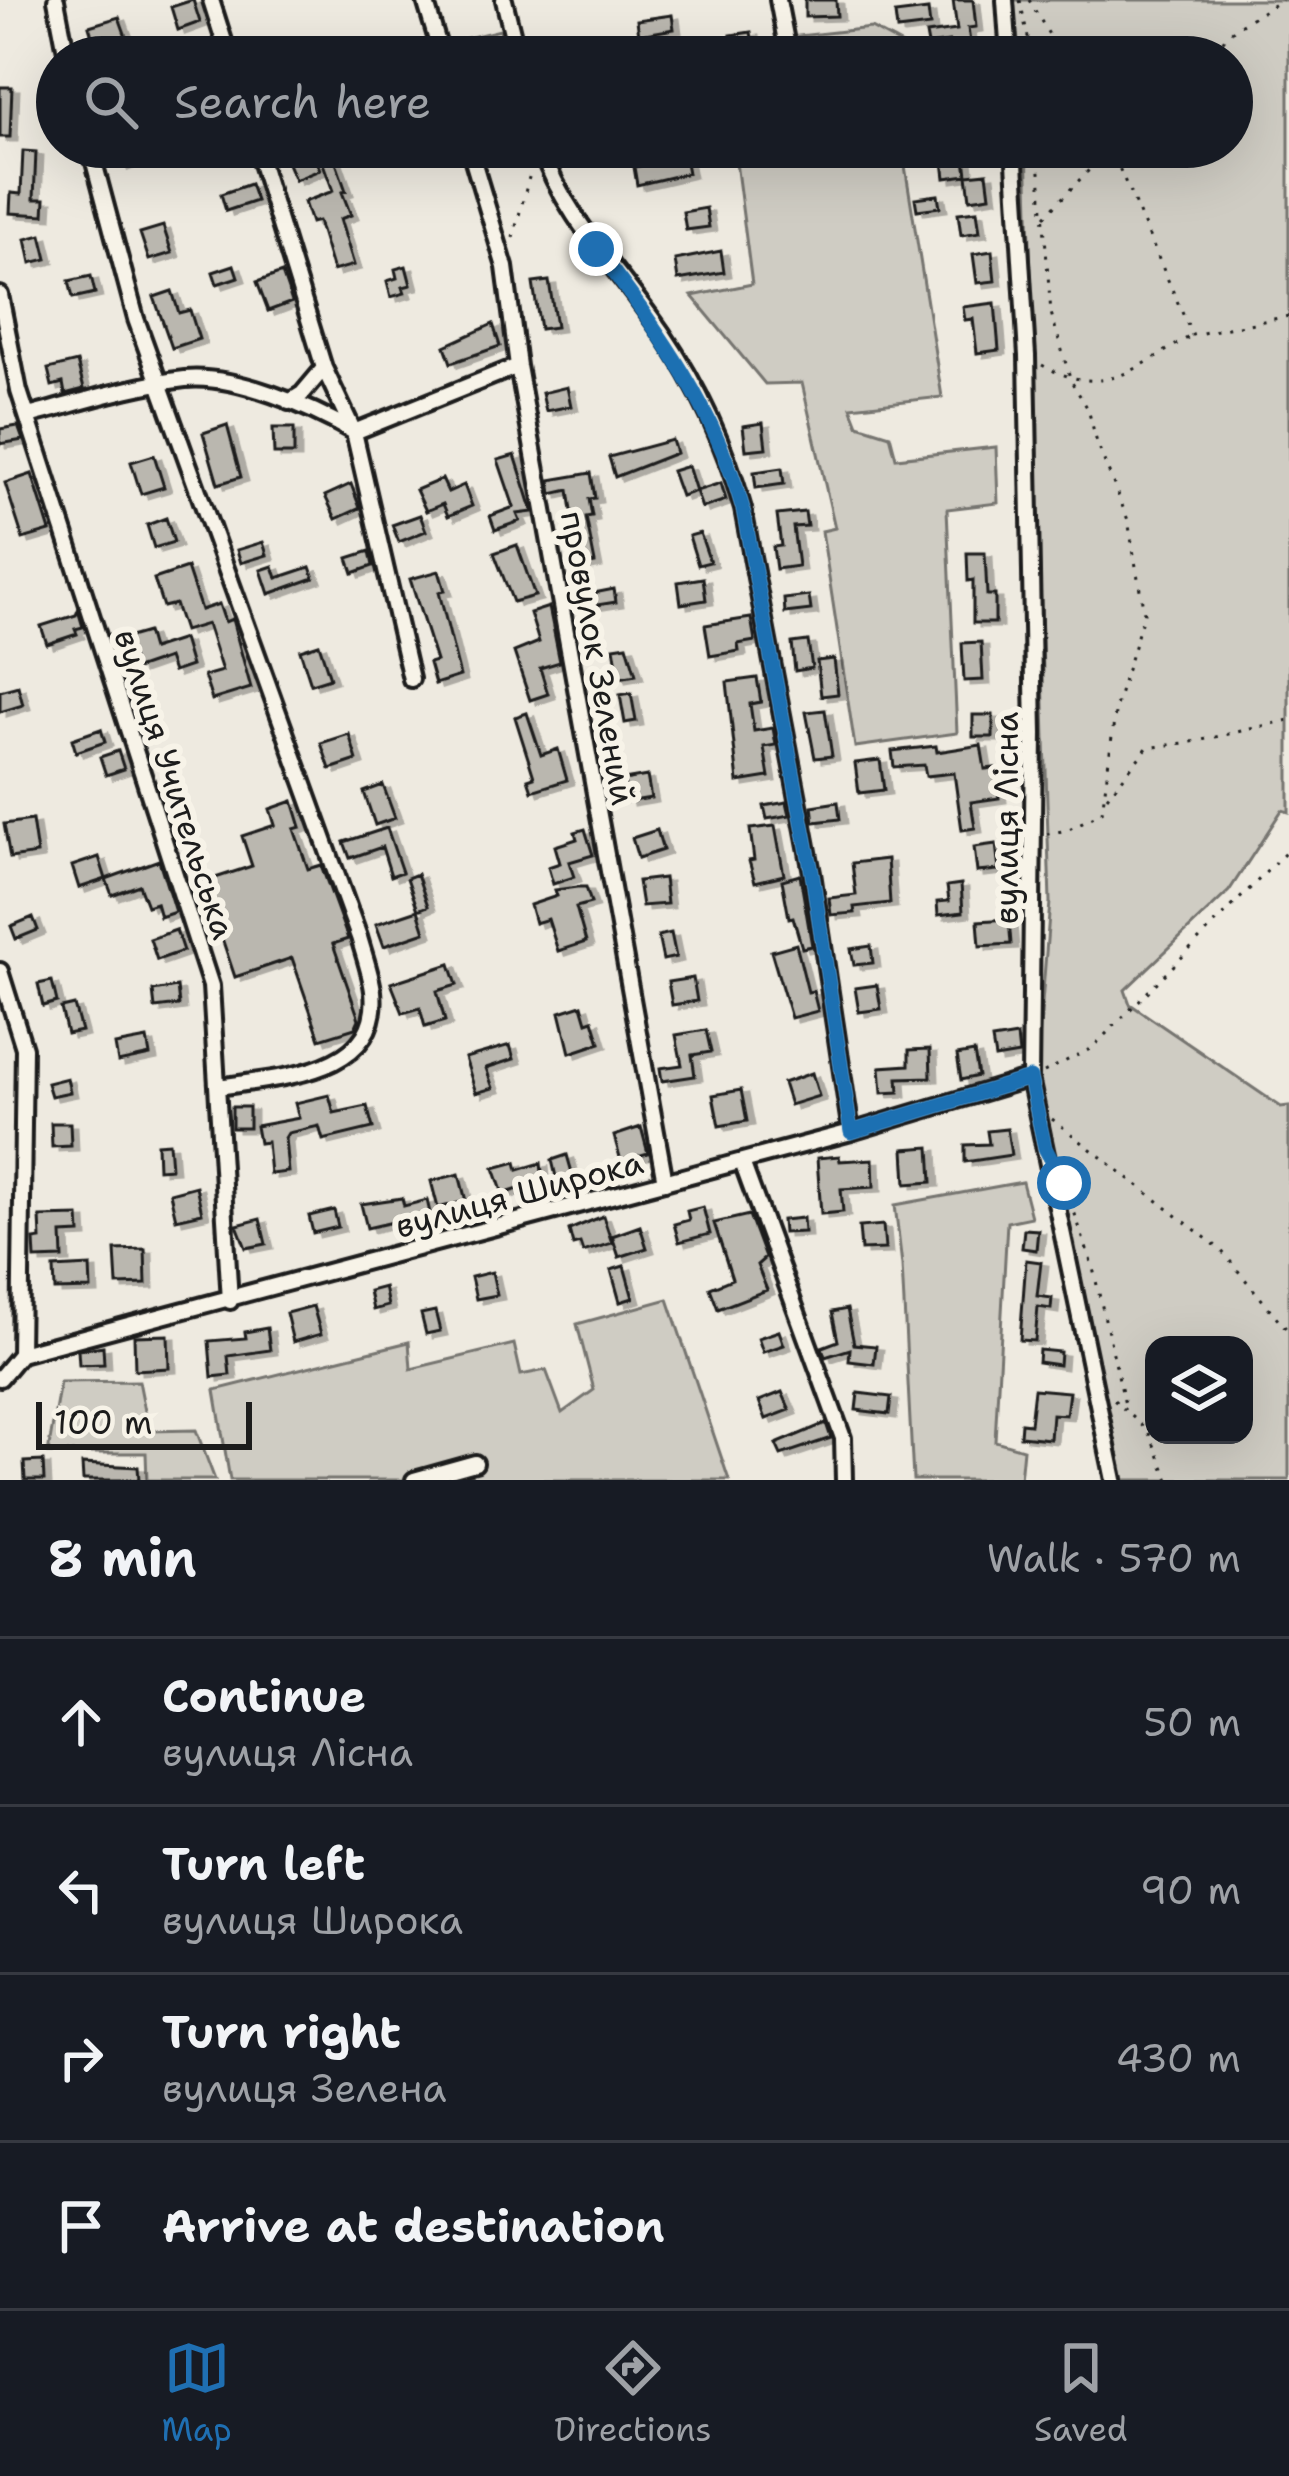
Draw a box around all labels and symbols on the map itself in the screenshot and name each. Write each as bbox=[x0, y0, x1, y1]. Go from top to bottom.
route end bbox=[569, 222, 623, 276]
street label: провулок Зелений bbox=[550, 507, 646, 809]
street label: вулиця Учительська bbox=[104, 623, 246, 945]
street label: вулиця Лісна bbox=[984, 712, 1029, 924]
street label: вулиця Широка bbox=[390, 1139, 648, 1249]
route start bbox=[1037, 1156, 1091, 1210]
scale bar bbox=[36, 1396, 252, 1449]

